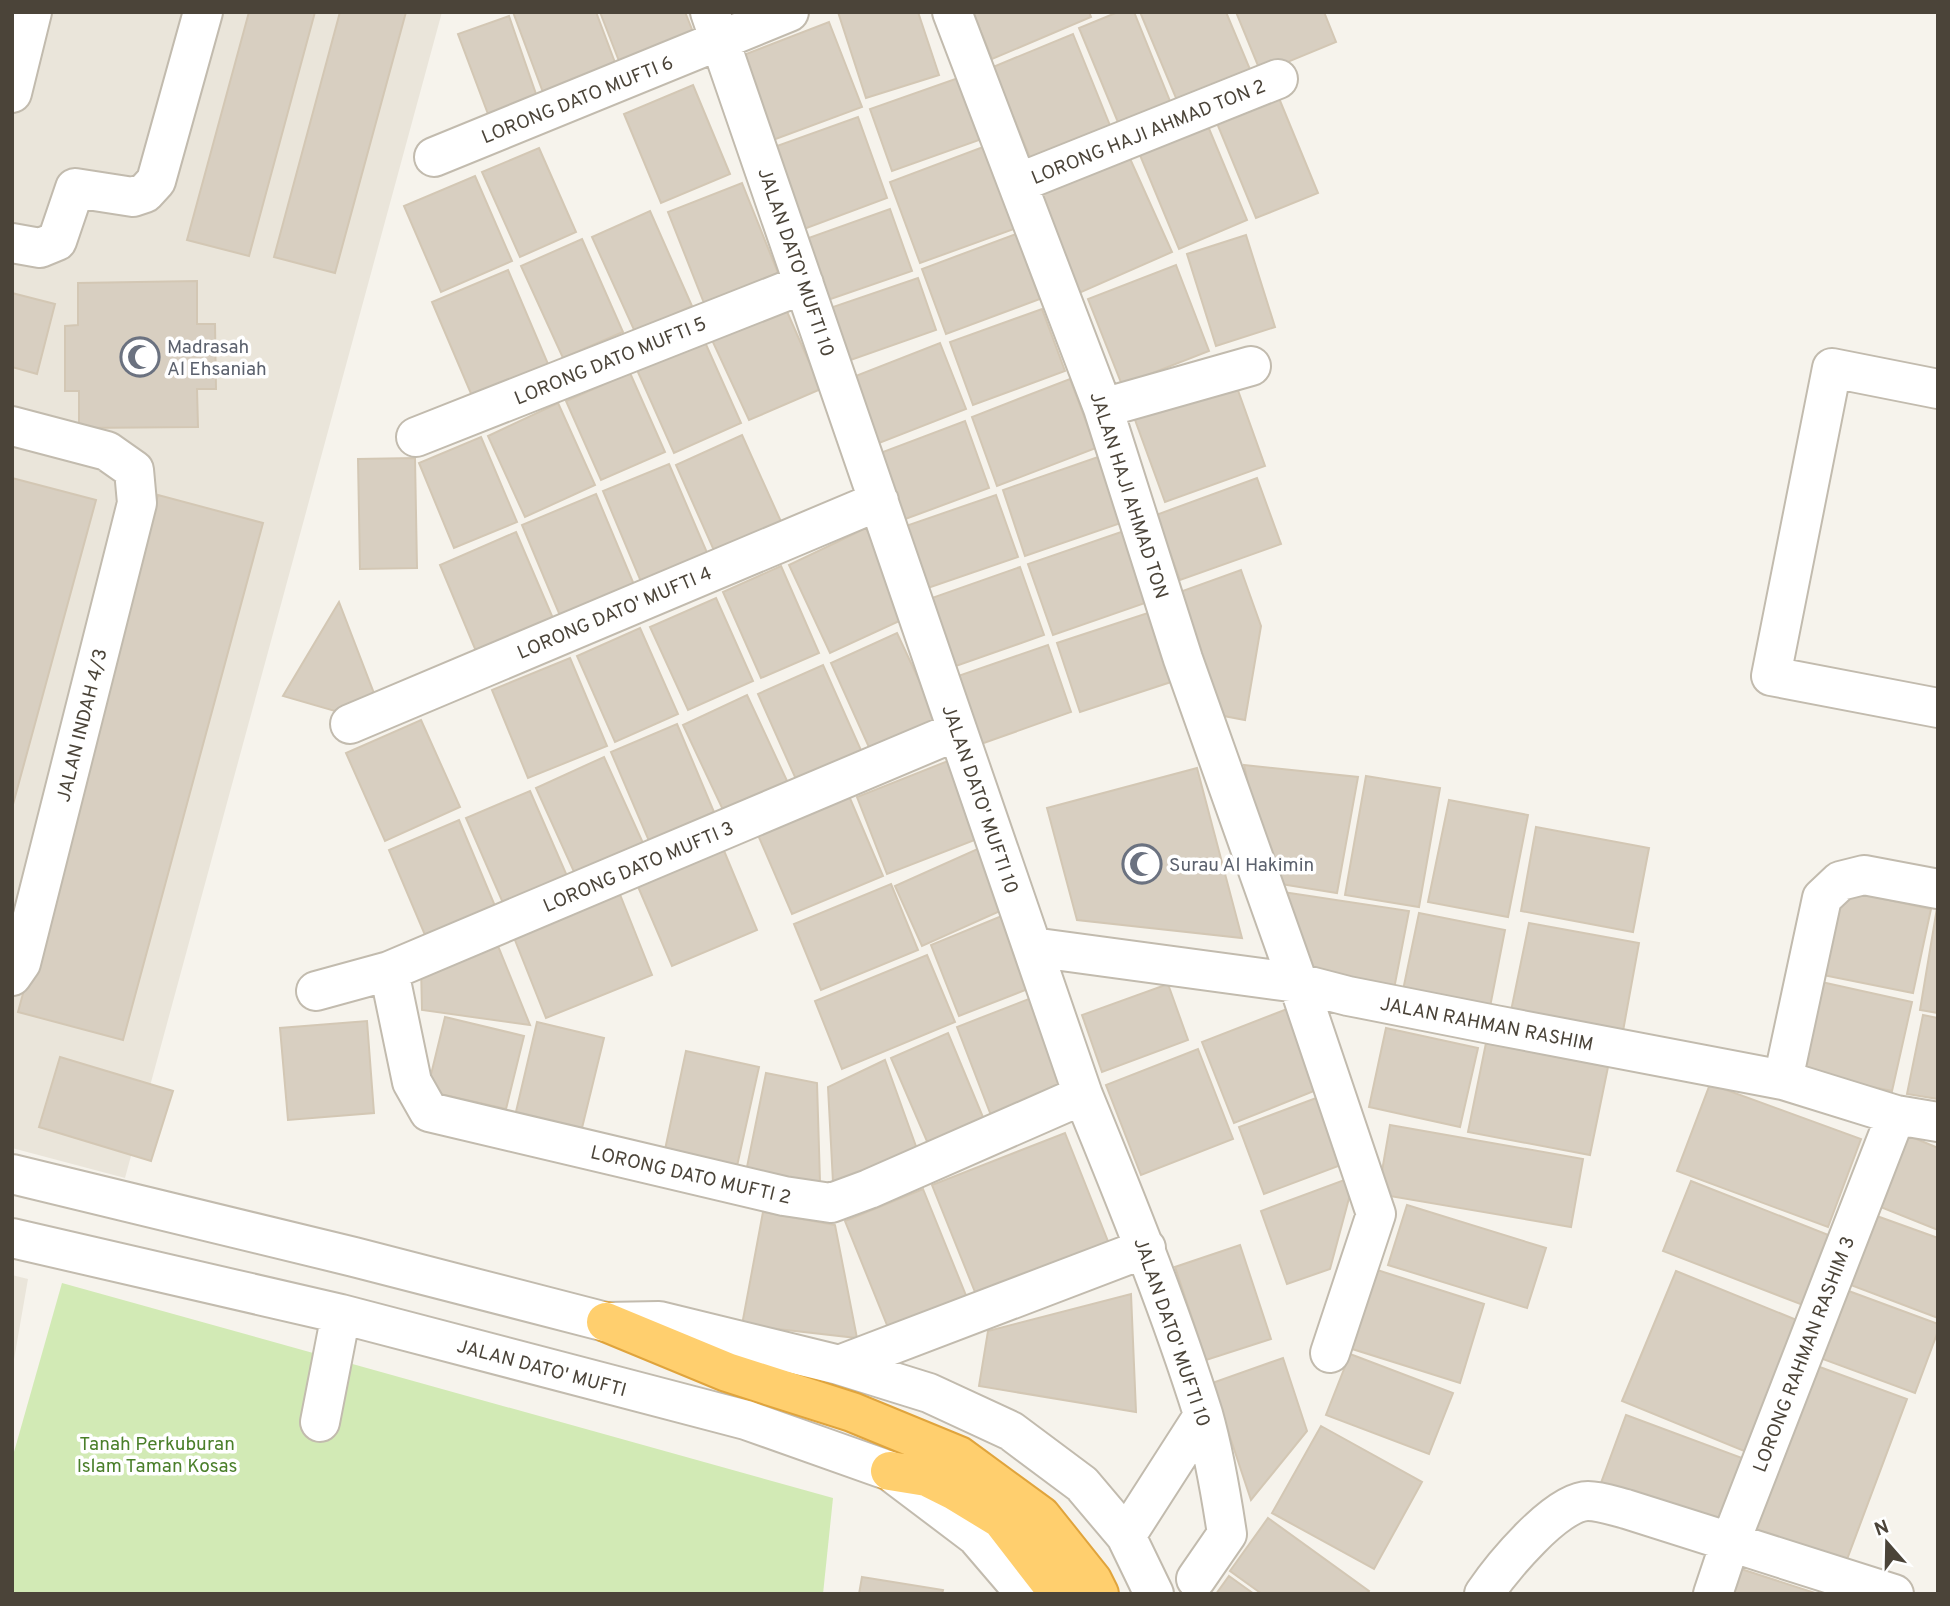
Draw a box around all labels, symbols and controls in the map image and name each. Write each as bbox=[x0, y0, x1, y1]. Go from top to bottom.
street label: LORONG DATO MUFTI 6 bbox=[478, 51, 677, 150]
street label: LORONG HAJI AHMAD TON 2 bbox=[1028, 75, 1269, 191]
street label: JALAN DATO' MUFTI 10 bbox=[751, 165, 839, 360]
street label: LORONG DATO MUFTI 5 bbox=[511, 312, 710, 411]
mosque icon: Madrasah Al Ehsaniah bbox=[119, 336, 161, 378]
place label: Madrasah Al Ehsaniah bbox=[167, 336, 267, 382]
street label: JALAN HAJI AHMAD TON bbox=[1083, 389, 1173, 602]
street label: LORONG DATO' MUFTI 4 bbox=[514, 562, 716, 666]
street label: JALAN INDAH 4/3 bbox=[52, 646, 114, 805]
street label: JALAN DATO' MUFTI 10 bbox=[935, 702, 1023, 897]
street label: LORONG DATO MUFTI 3 bbox=[540, 817, 738, 919]
mosque icon: Surau Al Hakimin bbox=[1121, 843, 1163, 885]
place label: Surau Al Hakimin bbox=[1169, 854, 1314, 878]
street label: JALAN RAHMAN RASHIM bbox=[1378, 993, 1595, 1057]
street label: LORONG DATO MUFTI 2 bbox=[588, 1141, 793, 1211]
street label: LORONG RAHMAN RASHIM 3 bbox=[1749, 1233, 1861, 1476]
street label: JALAN DATO' MUFTI 10 bbox=[1127, 1235, 1215, 1430]
street label: JALAN DATO' MUFTI bbox=[454, 1335, 629, 1403]
park label: Tanah Perkuburan Islam Taman Kosas bbox=[77, 1433, 237, 1479]
north arrow bbox=[1852, 1508, 1922, 1578]
text: N bbox=[1871, 1515, 1892, 1543]

